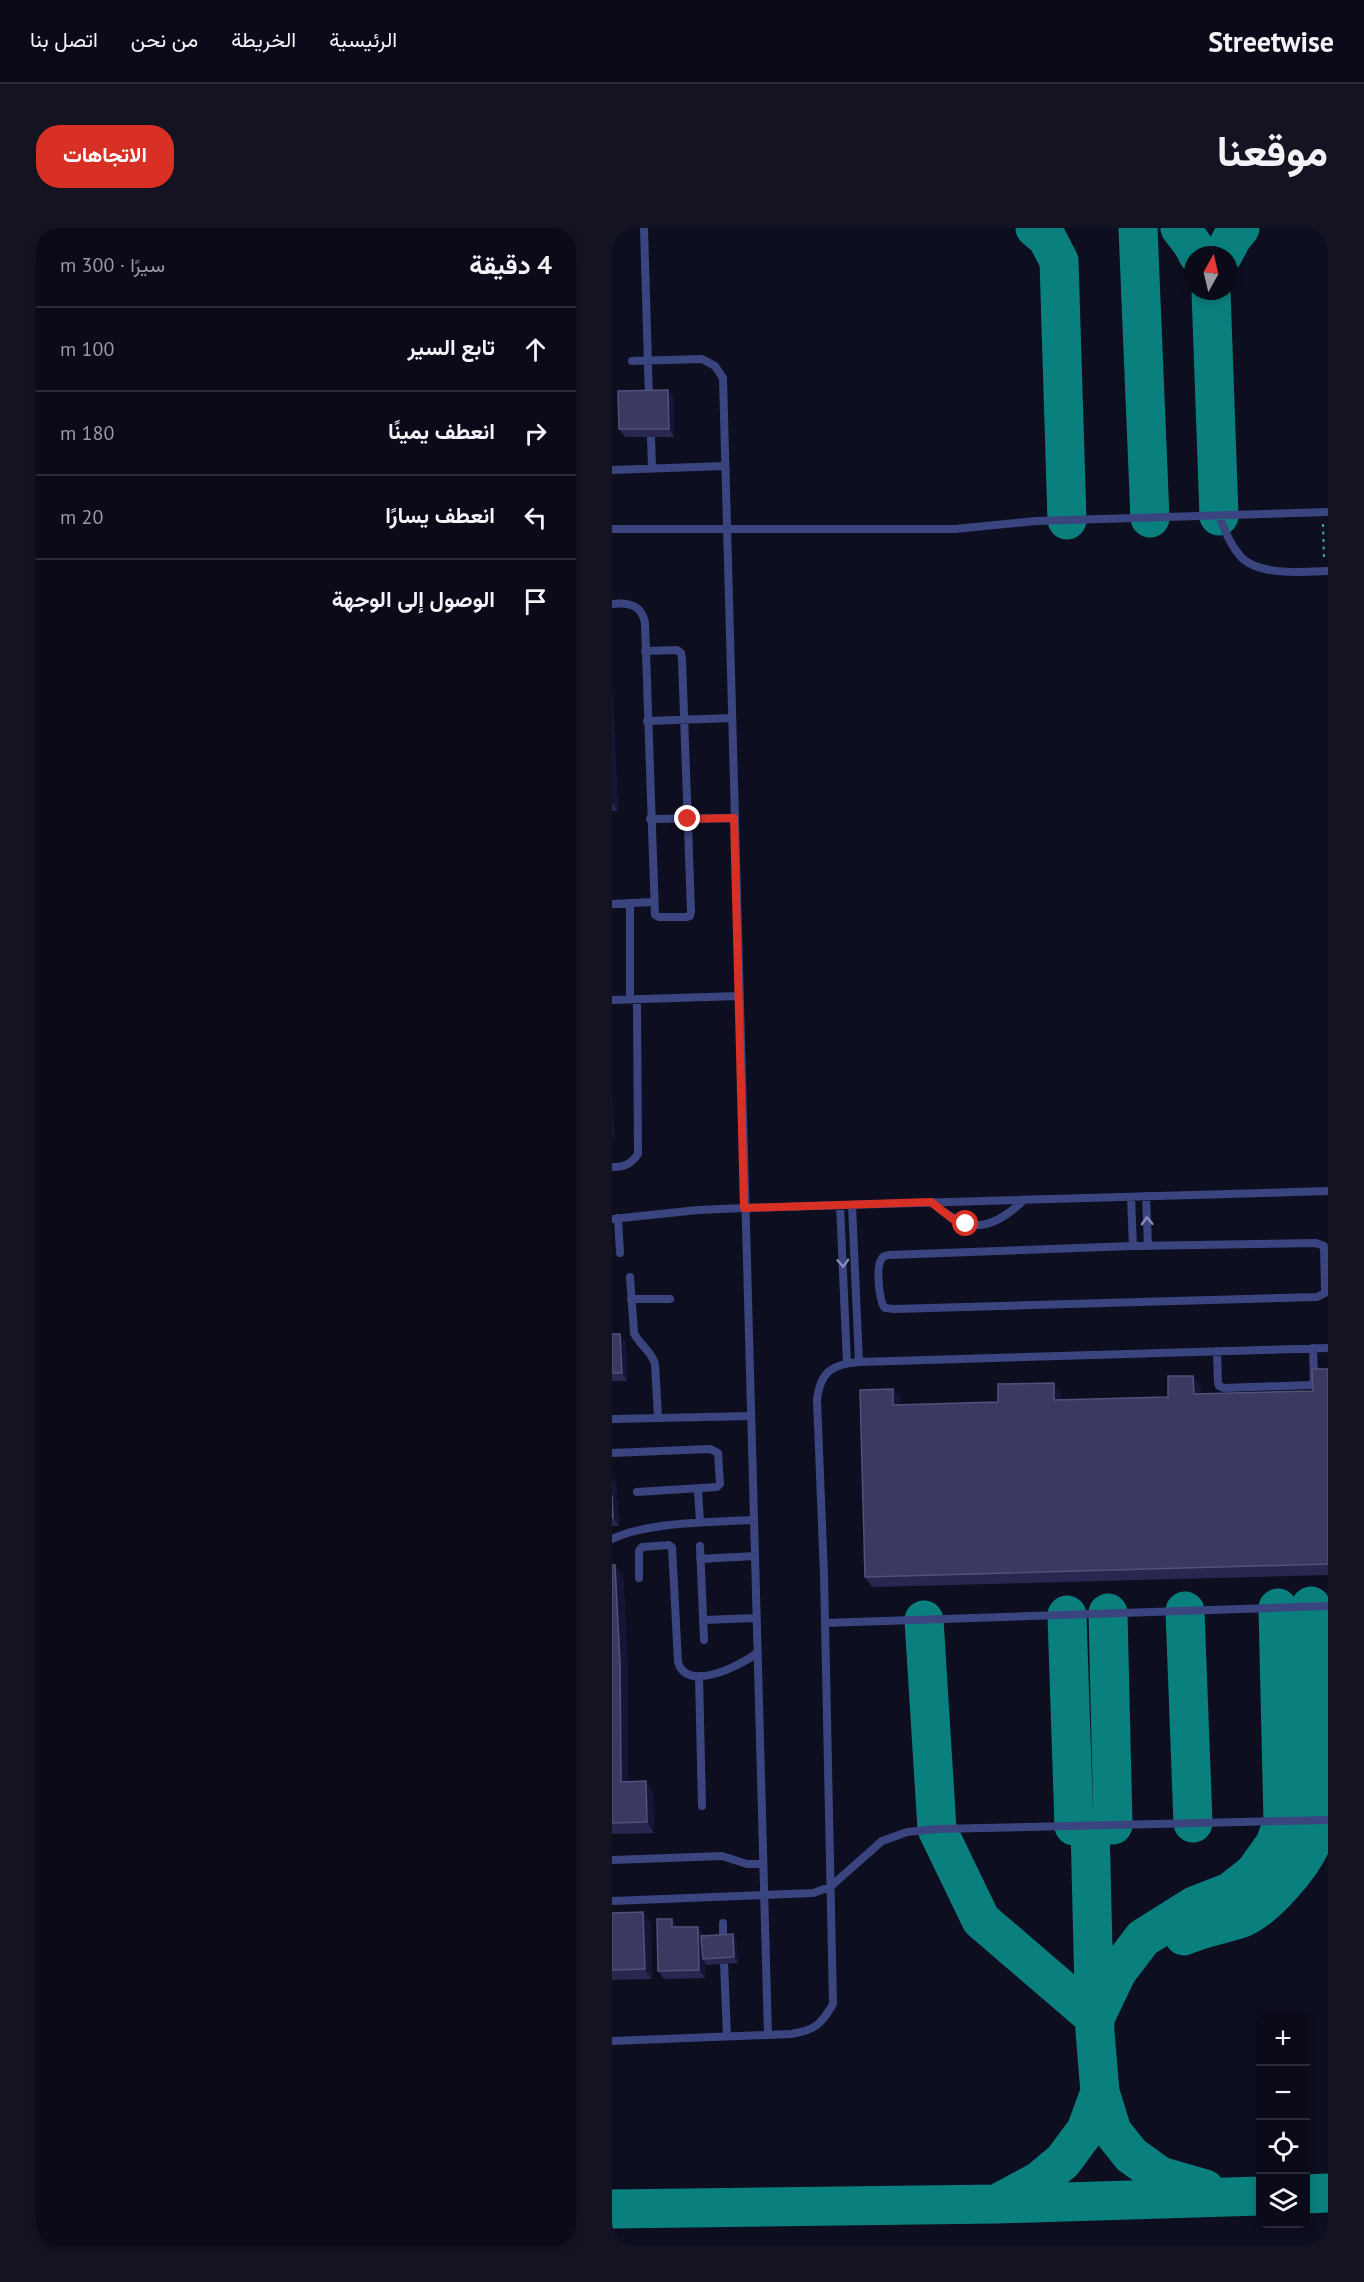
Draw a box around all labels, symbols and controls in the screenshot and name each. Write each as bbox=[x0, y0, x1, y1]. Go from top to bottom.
text: Streetwise bbox=[1208, 23, 1334, 60]
text: اتصل بنا bbox=[30, 26, 98, 53]
text: من نحن bbox=[131, 26, 198, 53]
text: الخريطة bbox=[231, 26, 296, 53]
text: الرئيسية bbox=[329, 26, 397, 53]
text: موقعنا bbox=[1217, 123, 1328, 178]
button: الاتجاهات bbox=[36, 125, 174, 188]
north arrow bbox=[1184, 246, 1238, 300]
text: 4 دقيقة bbox=[469, 248, 552, 281]
text: سيرًا · 300 m bbox=[60, 252, 165, 278]
text: تابع السير bbox=[407, 333, 495, 361]
icon: ahead bbox=[519, 333, 552, 366]
text: 100 m bbox=[60, 336, 114, 362]
text: انعطف يمينًا bbox=[388, 417, 495, 445]
icon: right bbox=[519, 417, 552, 450]
text: 180 m bbox=[60, 420, 114, 446]
text: انعطف يسارًا bbox=[385, 501, 495, 529]
icon: left bbox=[519, 501, 552, 534]
text: 20 m bbox=[60, 504, 103, 530]
text: الوصول إلى الوجهة bbox=[332, 585, 495, 613]
icon: arrive bbox=[519, 585, 552, 618]
route end bbox=[674, 805, 700, 831]
route start bbox=[952, 1210, 978, 1236]
one-way arrow bbox=[1141, 1217, 1153, 1226]
one-way arrow bbox=[836, 1259, 849, 1268]
map controls bbox=[1256, 2012, 1310, 2228]
button: + bbox=[1256, 2012, 1310, 2066]
button: − bbox=[1256, 2066, 1310, 2120]
button: locate bbox=[1256, 2120, 1310, 2174]
button: layers bbox=[1256, 2174, 1310, 2228]

